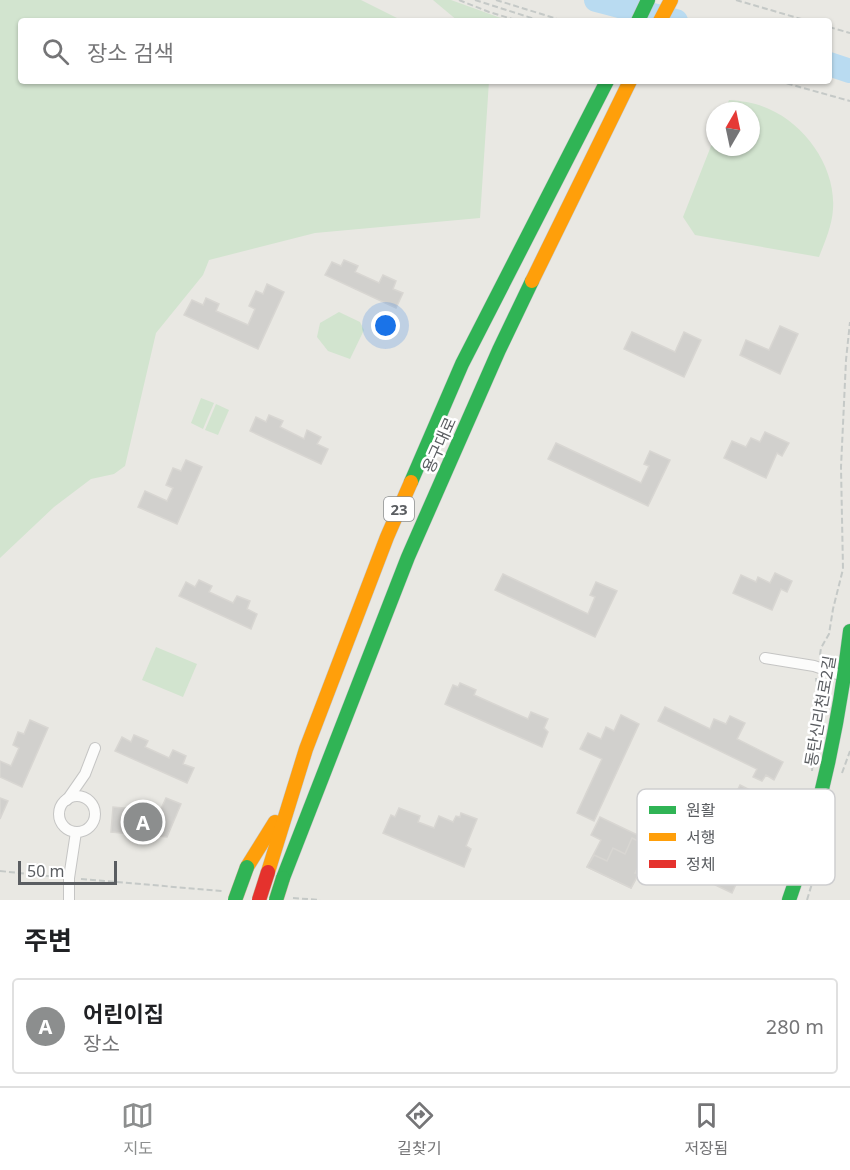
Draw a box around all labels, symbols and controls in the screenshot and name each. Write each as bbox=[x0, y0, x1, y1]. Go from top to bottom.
search box bbox=[18, 18, 832, 84]
icon: search bbox=[39, 35, 72, 68]
text: 장소 검색 bbox=[87, 37, 174, 67]
north arrow bbox=[706, 102, 760, 156]
your location bbox=[371, 311, 400, 340]
street label: 용구대로 bbox=[417, 413, 461, 476]
road number: 23 bbox=[384, 497, 414, 521]
street label: 동탄신리천로2길 bbox=[799, 654, 841, 768]
legend bbox=[637, 789, 835, 885]
text: 원활 bbox=[686, 799, 716, 821]
pin: A bbox=[124, 800, 162, 844]
text: 서행 bbox=[686, 826, 715, 848]
text: 정체 bbox=[686, 853, 715, 875]
scale bar bbox=[18, 858, 117, 886]
text: 50 m bbox=[27, 860, 64, 882]
text: 주변 bbox=[24, 922, 72, 958]
text: 어린이집 bbox=[83, 998, 164, 1028]
text: A bbox=[39, 1013, 52, 1040]
text: 280 m bbox=[766, 1013, 824, 1040]
text: 장소 bbox=[83, 1030, 120, 1057]
tab: 지도 bbox=[121, 1099, 154, 1159]
tab: 길찾기 bbox=[397, 1099, 441, 1159]
tab: 저장됨 bbox=[684, 1099, 729, 1159]

